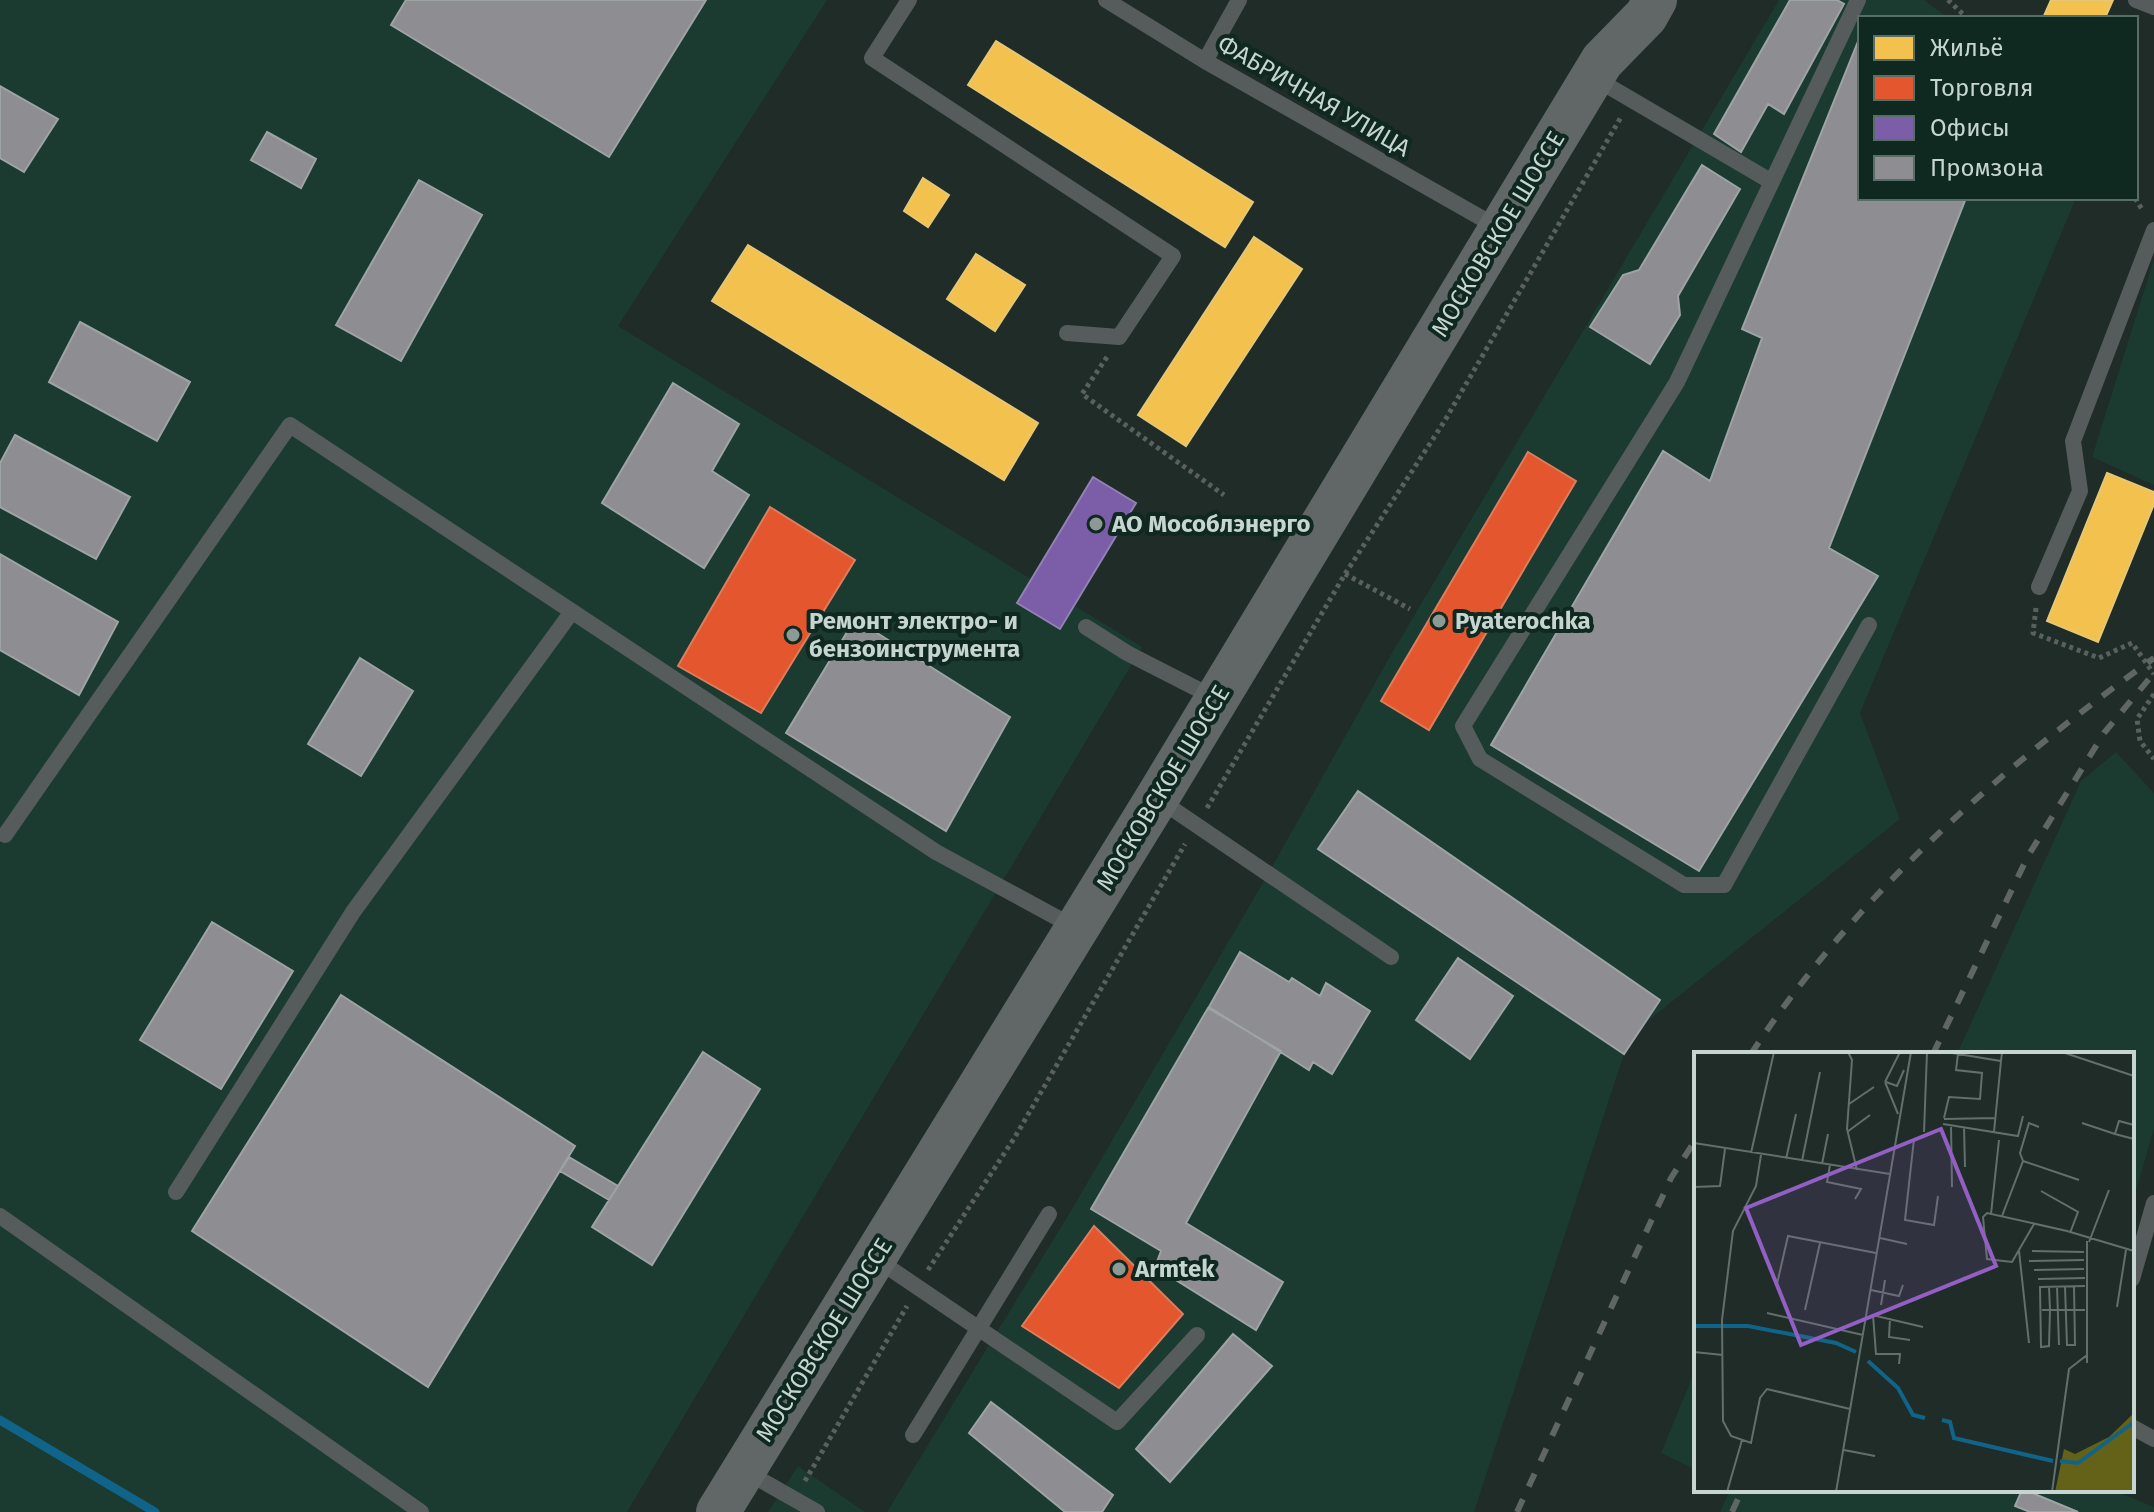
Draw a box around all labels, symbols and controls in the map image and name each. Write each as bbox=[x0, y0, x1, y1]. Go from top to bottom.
legend bbox=[1858, 16, 2138, 200]
street label: ФАБРИЧНАЯ УЛИЦА bbox=[1213, 30, 1415, 163]
text: Жильё bbox=[1930, 34, 2003, 62]
text: Торговля bbox=[1930, 74, 2033, 102]
text: Офисы bbox=[1930, 114, 2010, 142]
street label: МОСКОВСКОЕ ШОССЕ bbox=[1426, 126, 1570, 342]
text: Промзона bbox=[1930, 154, 2044, 182]
place label: АО Мособлэнерго bbox=[1111, 510, 1310, 538]
marker: АО Мособлэнерго bbox=[1087, 515, 1105, 533]
place label: Ремонт электро- и бензоинструмента bbox=[809, 607, 1020, 663]
place label: Pyaterochka bbox=[1455, 607, 1591, 635]
marker: Pyaterochka bbox=[1430, 612, 1448, 630]
marker: Ремонт электро- и бензоинструмента bbox=[784, 626, 802, 644]
street label: МОСКОВСКОЕ ШОССЕ bbox=[1091, 680, 1235, 896]
inset map bbox=[1694, 1052, 2134, 1492]
street label: МОСКОВСКОЕ ШОССЕ bbox=[750, 1233, 898, 1447]
place label: Armtek bbox=[1134, 1255, 1215, 1283]
marker: Armtek bbox=[1110, 1260, 1128, 1278]

